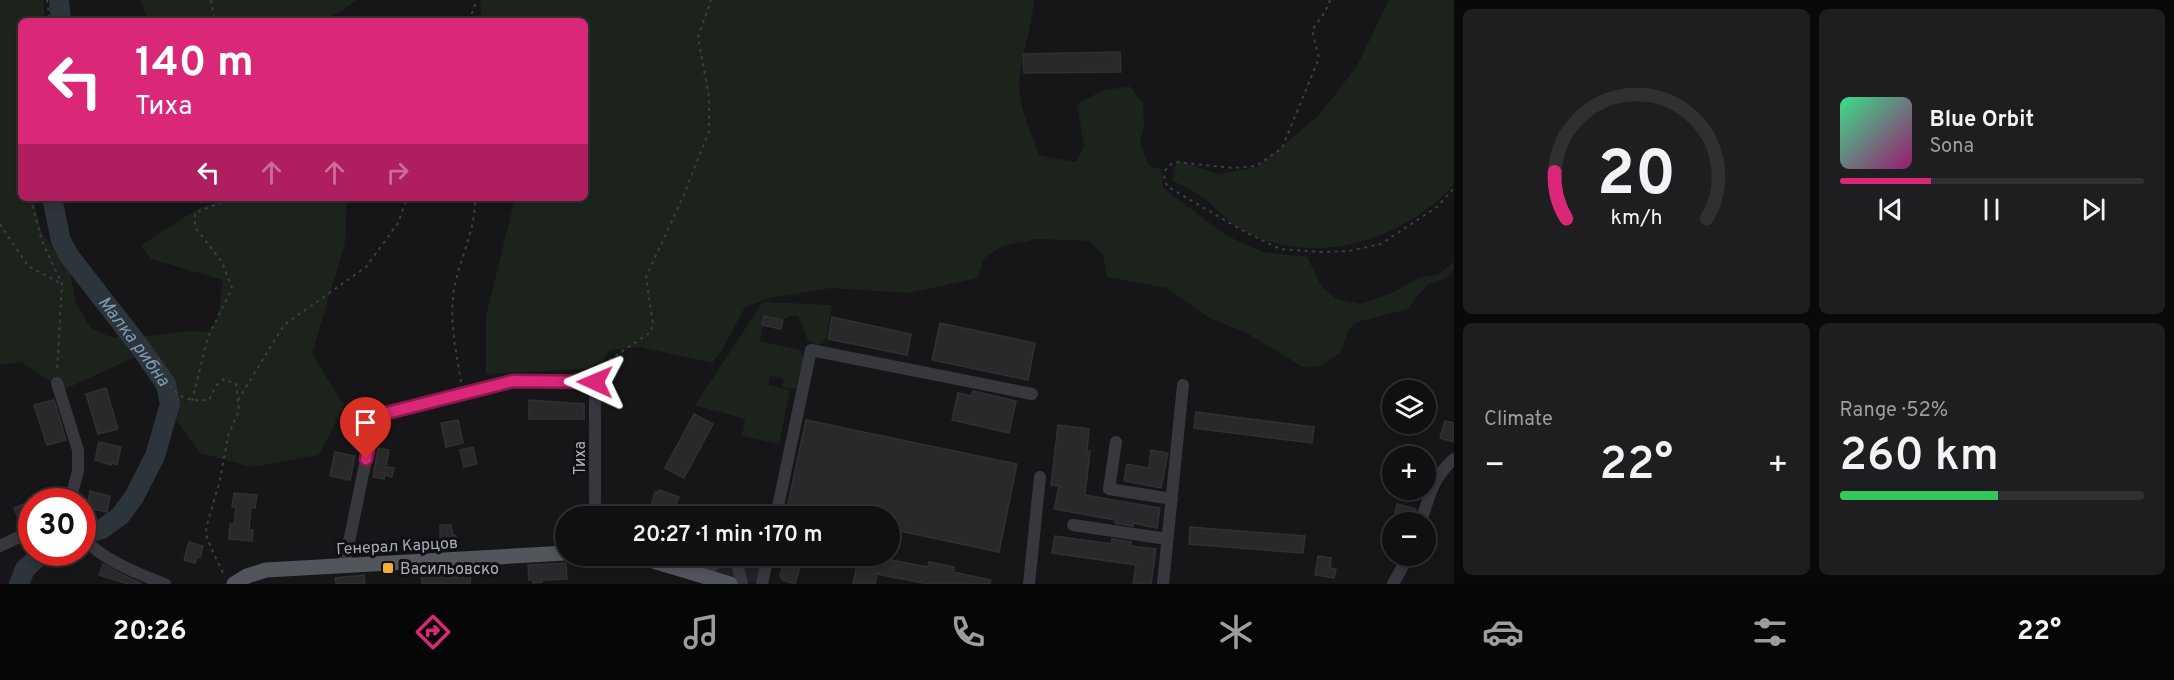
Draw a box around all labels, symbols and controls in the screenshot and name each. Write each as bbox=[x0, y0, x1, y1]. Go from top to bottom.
text: 140 m bbox=[135, 38, 254, 91]
icon: left bbox=[36, 42, 114, 120]
text: Тиха bbox=[135, 90, 192, 124]
text: Blue Orbit bbox=[1930, 107, 2034, 134]
text: Sona bbox=[1930, 134, 1974, 160]
text: 20 bbox=[1597, 138, 1676, 217]
icon: left bbox=[192, 156, 225, 189]
icon: ahead bbox=[255, 156, 288, 189]
icon: ahead bbox=[318, 156, 351, 189]
icon: right bbox=[381, 156, 414, 189]
icon: previous bbox=[1874, 193, 1907, 226]
icon: pause bbox=[1975, 193, 2008, 226]
icon: next bbox=[2077, 193, 2110, 226]
text: km/h bbox=[1610, 205, 1662, 232]
water label: Малка рибна bbox=[92, 292, 174, 392]
position arrow bbox=[563, 350, 627, 414]
map controls bbox=[1382, 380, 1436, 566]
button: layers bbox=[1382, 380, 1436, 434]
pin bbox=[340, 397, 391, 459]
text: Range · 52% bbox=[1840, 398, 1948, 424]
icon: arrive bbox=[349, 406, 382, 439]
text: Climate bbox=[1484, 407, 1553, 433]
text: 260 km bbox=[1840, 429, 1999, 486]
text: 22° bbox=[1599, 438, 1673, 495]
street label: Тиха bbox=[571, 441, 591, 475]
button: + bbox=[1382, 446, 1436, 500]
text: − bbox=[1484, 446, 1505, 488]
text: + bbox=[1767, 446, 1788, 488]
speed limit sign: 30 bbox=[18, 488, 96, 566]
button: − bbox=[1382, 512, 1436, 566]
text: 20:27 · 1 min · 170 m bbox=[633, 522, 822, 549]
street label: Генерал Карцов bbox=[336, 534, 459, 560]
place label: Васильовско bbox=[400, 560, 499, 580]
marker: Васильовско bbox=[381, 561, 395, 575]
icon: directions bbox=[412, 611, 454, 653]
icon: music bbox=[680, 611, 722, 653]
icon: phone bbox=[947, 611, 989, 653]
icon: climate bbox=[1215, 611, 1257, 653]
icon: car bbox=[1482, 611, 1524, 653]
icon: filters bbox=[1749, 611, 1791, 653]
text: 20:26 bbox=[113, 615, 187, 649]
text: 22° bbox=[2017, 615, 2061, 649]

